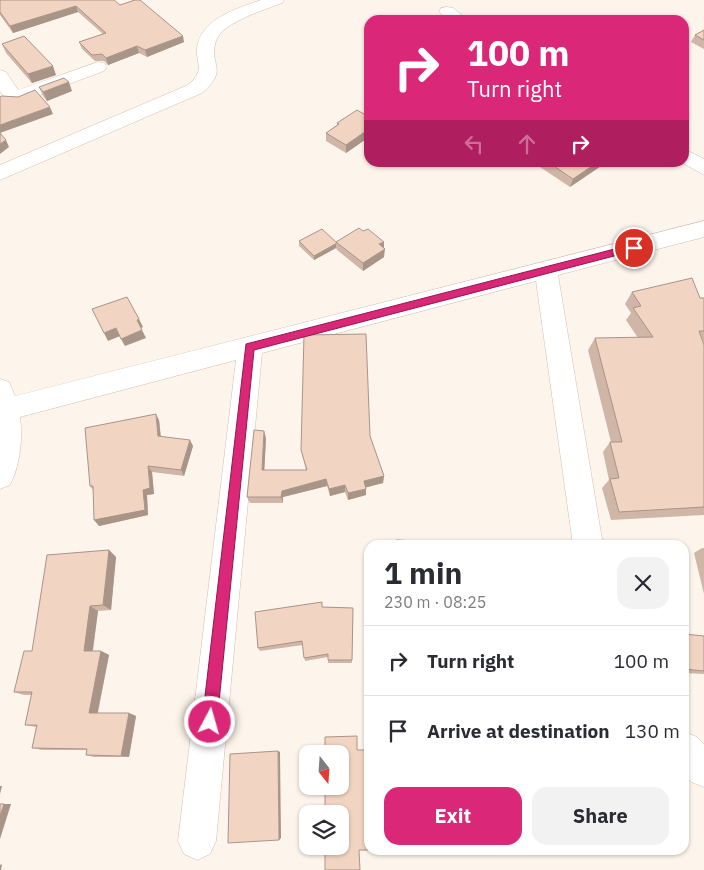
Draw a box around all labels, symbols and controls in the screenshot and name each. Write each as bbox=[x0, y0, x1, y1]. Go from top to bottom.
text: 100 m bbox=[467, 30, 570, 76]
icon: right bbox=[384, 35, 449, 100]
text: Turn right bbox=[467, 74, 562, 103]
icon: left bbox=[460, 130, 488, 158]
icon: ahead bbox=[513, 130, 541, 158]
icon: right bbox=[566, 130, 594, 158]
pin bbox=[613, 227, 655, 269]
icon: arrive bbox=[620, 234, 648, 262]
text: 1 min bbox=[384, 553, 462, 592]
button: close bbox=[617, 557, 669, 609]
text: 230 m · 08:25 bbox=[384, 592, 486, 612]
icon: right bbox=[384, 647, 412, 675]
text: Turn right bbox=[427, 649, 514, 673]
text: 100 m bbox=[614, 649, 669, 673]
position arrow bbox=[183, 695, 235, 747]
icon: arrive bbox=[384, 717, 412, 745]
text: Arrive at destination bbox=[427, 719, 610, 743]
text: 130 m bbox=[625, 719, 680, 743]
north arrow bbox=[299, 745, 349, 795]
map controls bbox=[299, 745, 349, 855]
button: Exit bbox=[384, 787, 522, 845]
button: Share bbox=[532, 787, 669, 845]
button: layers bbox=[299, 805, 349, 855]

